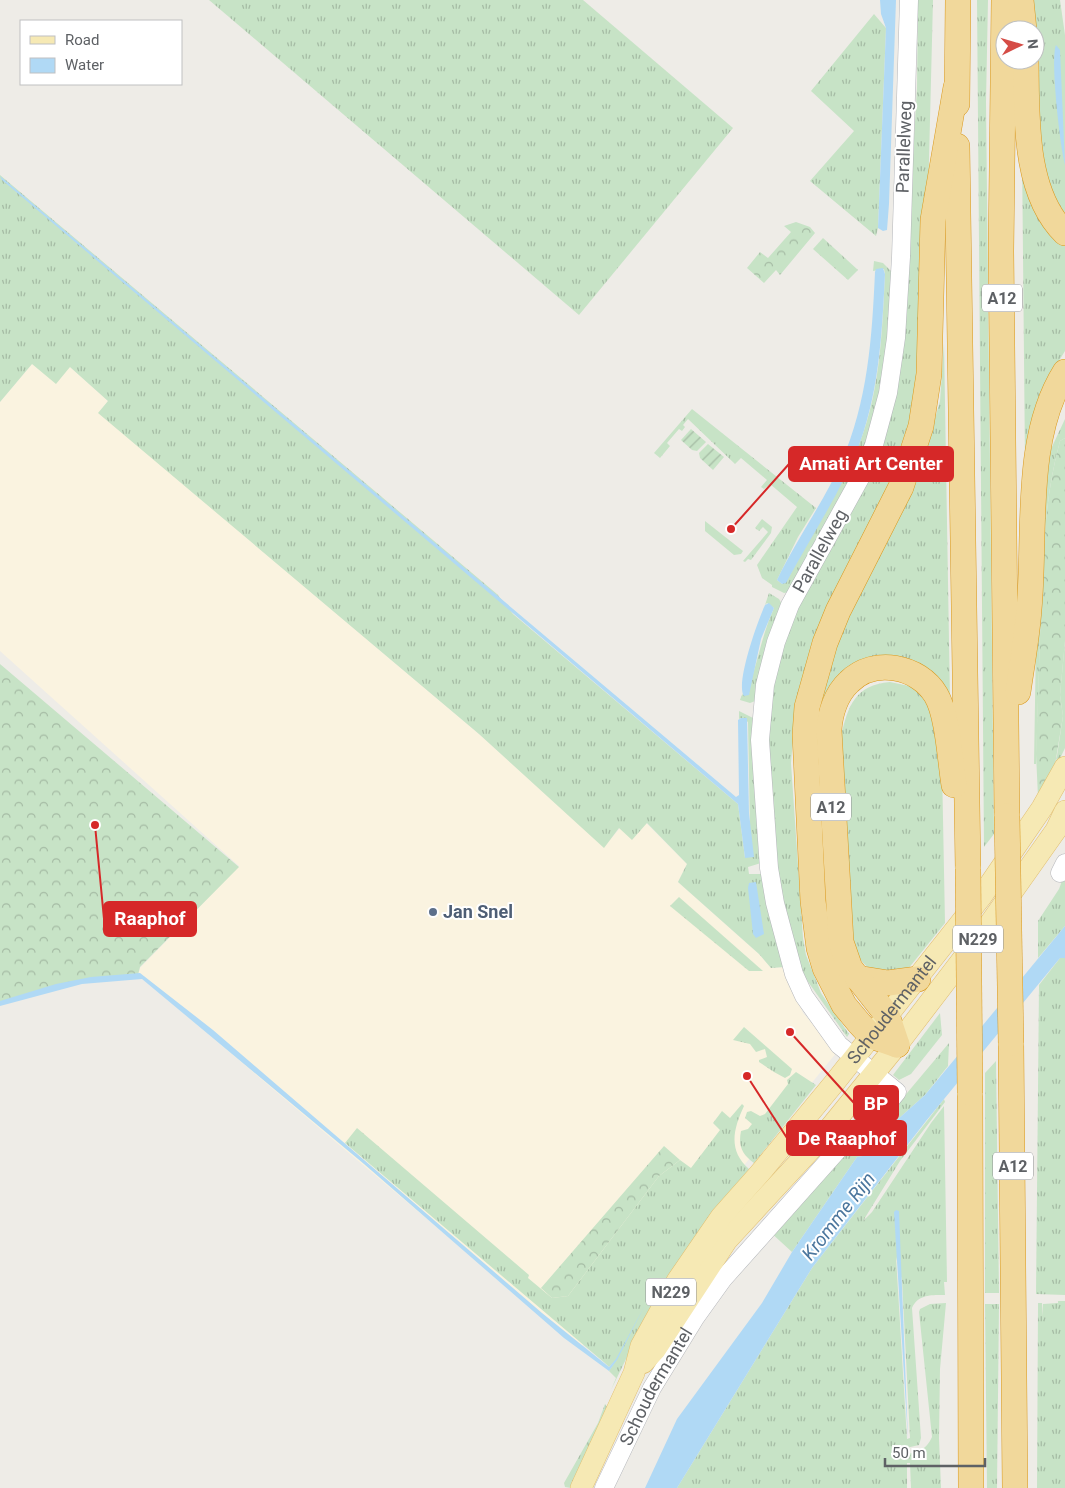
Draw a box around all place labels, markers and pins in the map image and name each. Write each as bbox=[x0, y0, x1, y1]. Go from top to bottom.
callout: Amati Art Center bbox=[789, 447, 953, 481]
place label: Jan Snel bbox=[443, 901, 513, 922]
callout: Raaphof bbox=[104, 902, 196, 936]
marker: Jan Snel bbox=[427, 906, 439, 918]
callout: BP bbox=[854, 1086, 898, 1120]
callout: De Raaphof bbox=[787, 1121, 906, 1155]

